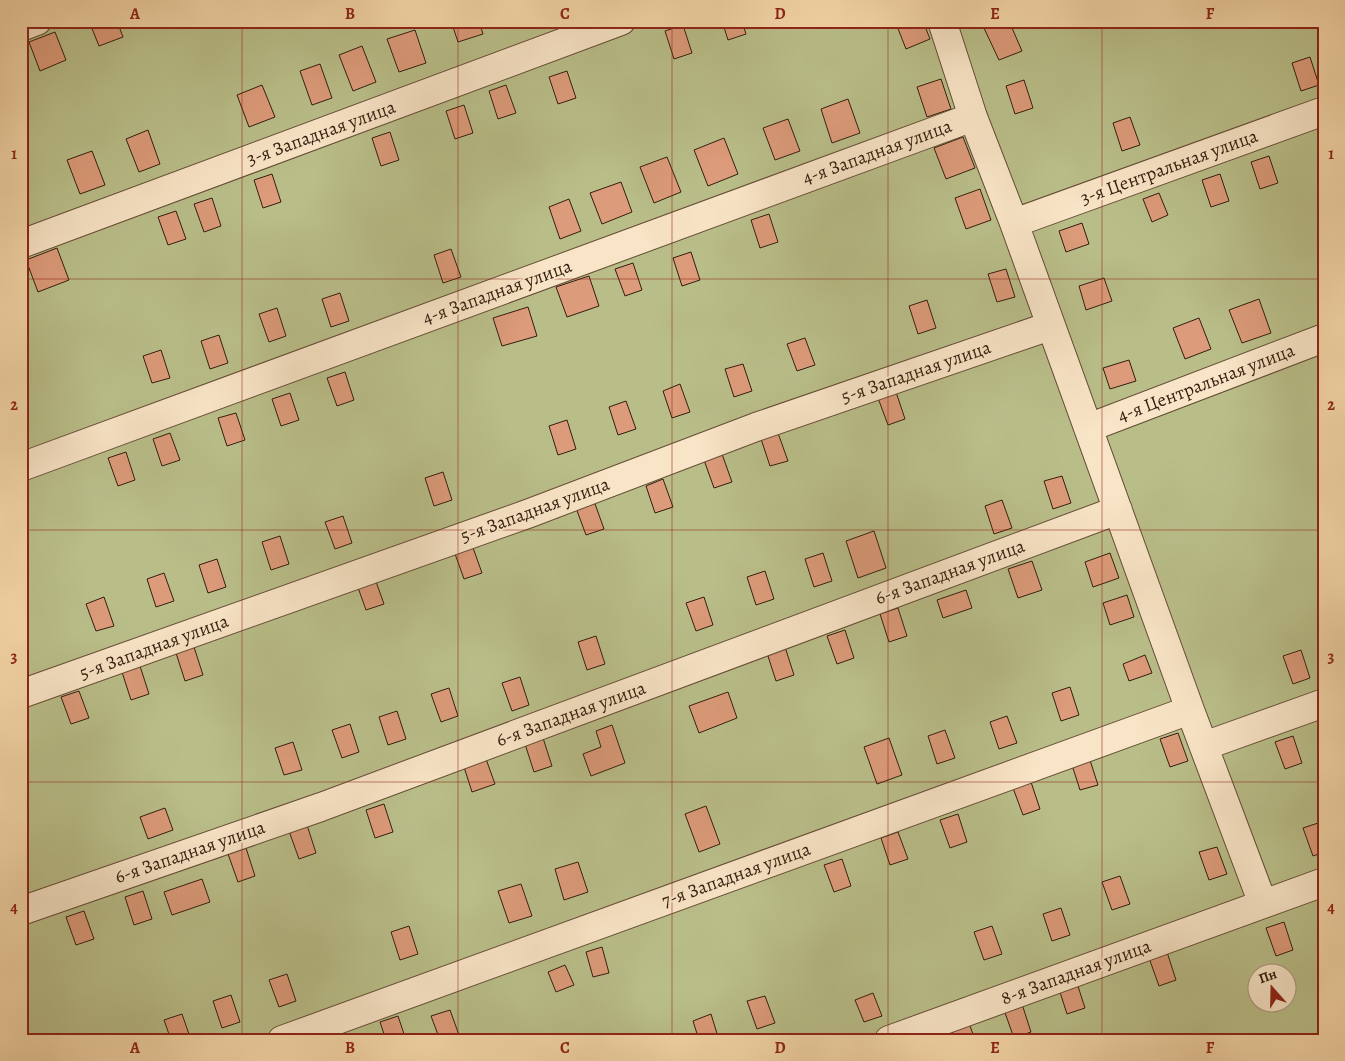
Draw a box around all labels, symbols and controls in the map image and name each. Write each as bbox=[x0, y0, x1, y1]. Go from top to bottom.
text: A bbox=[129, 3, 141, 25]
text: B bbox=[345, 3, 355, 25]
text: C bbox=[560, 3, 570, 25]
text: D bbox=[774, 3, 786, 25]
text: E bbox=[990, 3, 1000, 25]
text: F bbox=[1206, 3, 1215, 25]
street label: 3-я Западная улица bbox=[243, 94, 399, 172]
street label: 4-я Западная улица bbox=[799, 113, 956, 191]
street label: 3-я Центральная улица bbox=[1077, 123, 1262, 211]
text: 1 bbox=[11, 143, 17, 165]
text: 1 bbox=[1328, 143, 1334, 165]
street label: 4-я Западная улица bbox=[419, 253, 576, 331]
street label: 5-я Западная улица bbox=[838, 334, 995, 410]
street label: 4-я Центральная улица bbox=[1114, 337, 1299, 429]
text: 2 bbox=[10, 394, 18, 416]
text: 2 bbox=[1327, 394, 1335, 416]
street label: 5-я Западная улица bbox=[457, 471, 613, 549]
street label: 6-я Западная улица bbox=[872, 533, 1029, 611]
street label: 5-я Западная улица bbox=[76, 608, 232, 686]
text: 3 bbox=[11, 646, 18, 668]
text: 3 bbox=[1328, 646, 1335, 668]
street label: 6-я Западная улица bbox=[493, 675, 650, 753]
street label: 6-я Западная улица bbox=[111, 814, 269, 890]
street label: 7-я Западная улица bbox=[658, 836, 814, 914]
text: 4 bbox=[10, 897, 18, 919]
text: 4 bbox=[1327, 897, 1335, 919]
street label: 8-я Западная улица bbox=[997, 933, 1155, 1011]
north arrow bbox=[1248, 964, 1298, 1014]
text: Пн bbox=[1256, 964, 1280, 988]
text: A bbox=[129, 1037, 141, 1059]
text: B bbox=[345, 1037, 355, 1059]
text: C bbox=[560, 1037, 570, 1059]
text: D bbox=[774, 1037, 786, 1059]
text: E bbox=[990, 1037, 1000, 1059]
text: F bbox=[1206, 1037, 1215, 1059]

